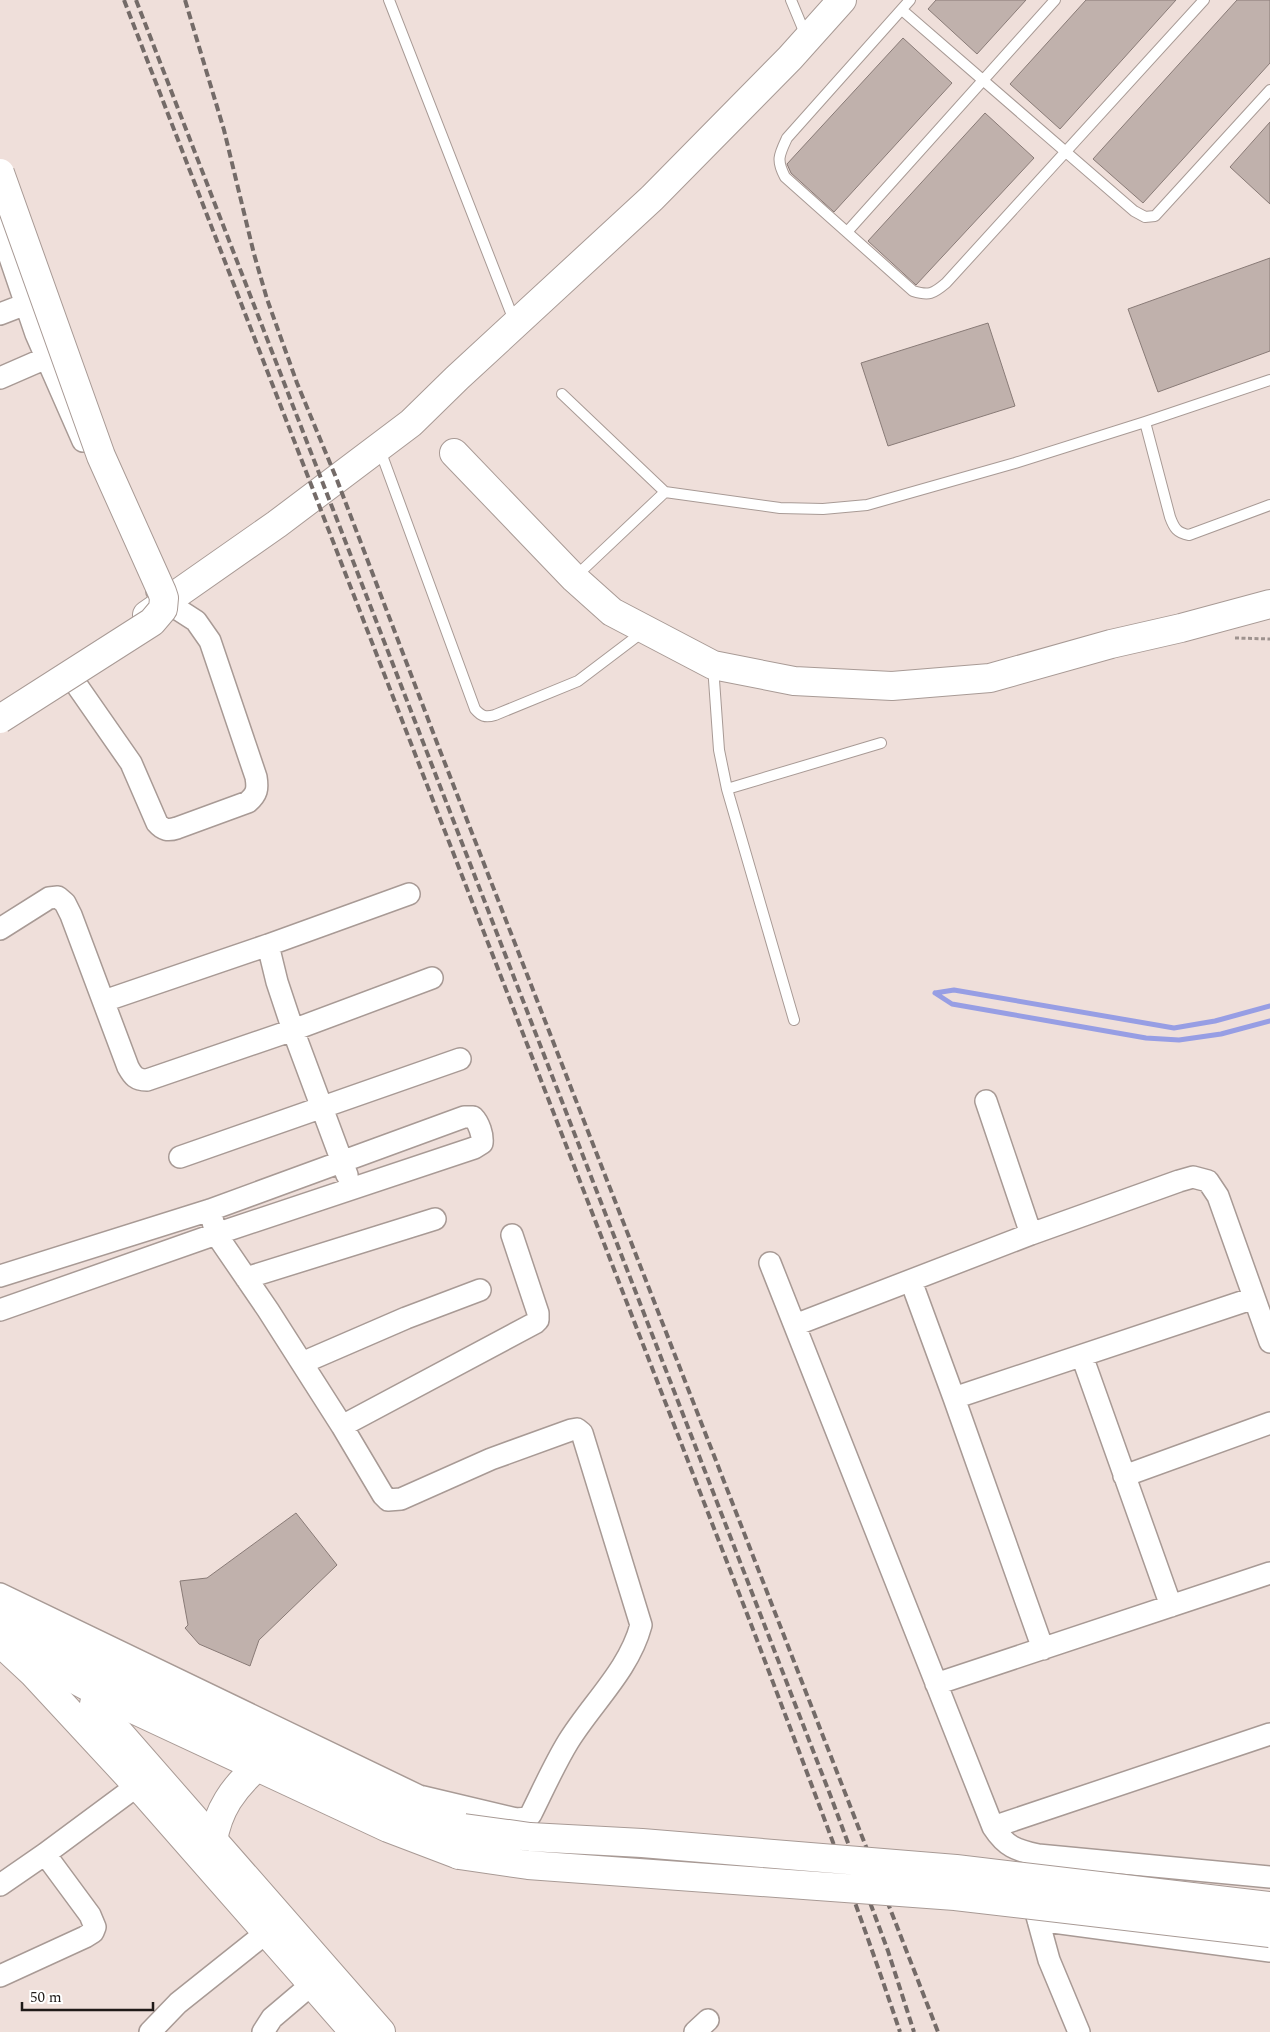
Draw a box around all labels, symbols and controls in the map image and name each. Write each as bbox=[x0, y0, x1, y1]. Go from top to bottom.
scale bar bbox=[22, 1980, 154, 2012]
text: 50 m bbox=[30, 1986, 62, 2009]

